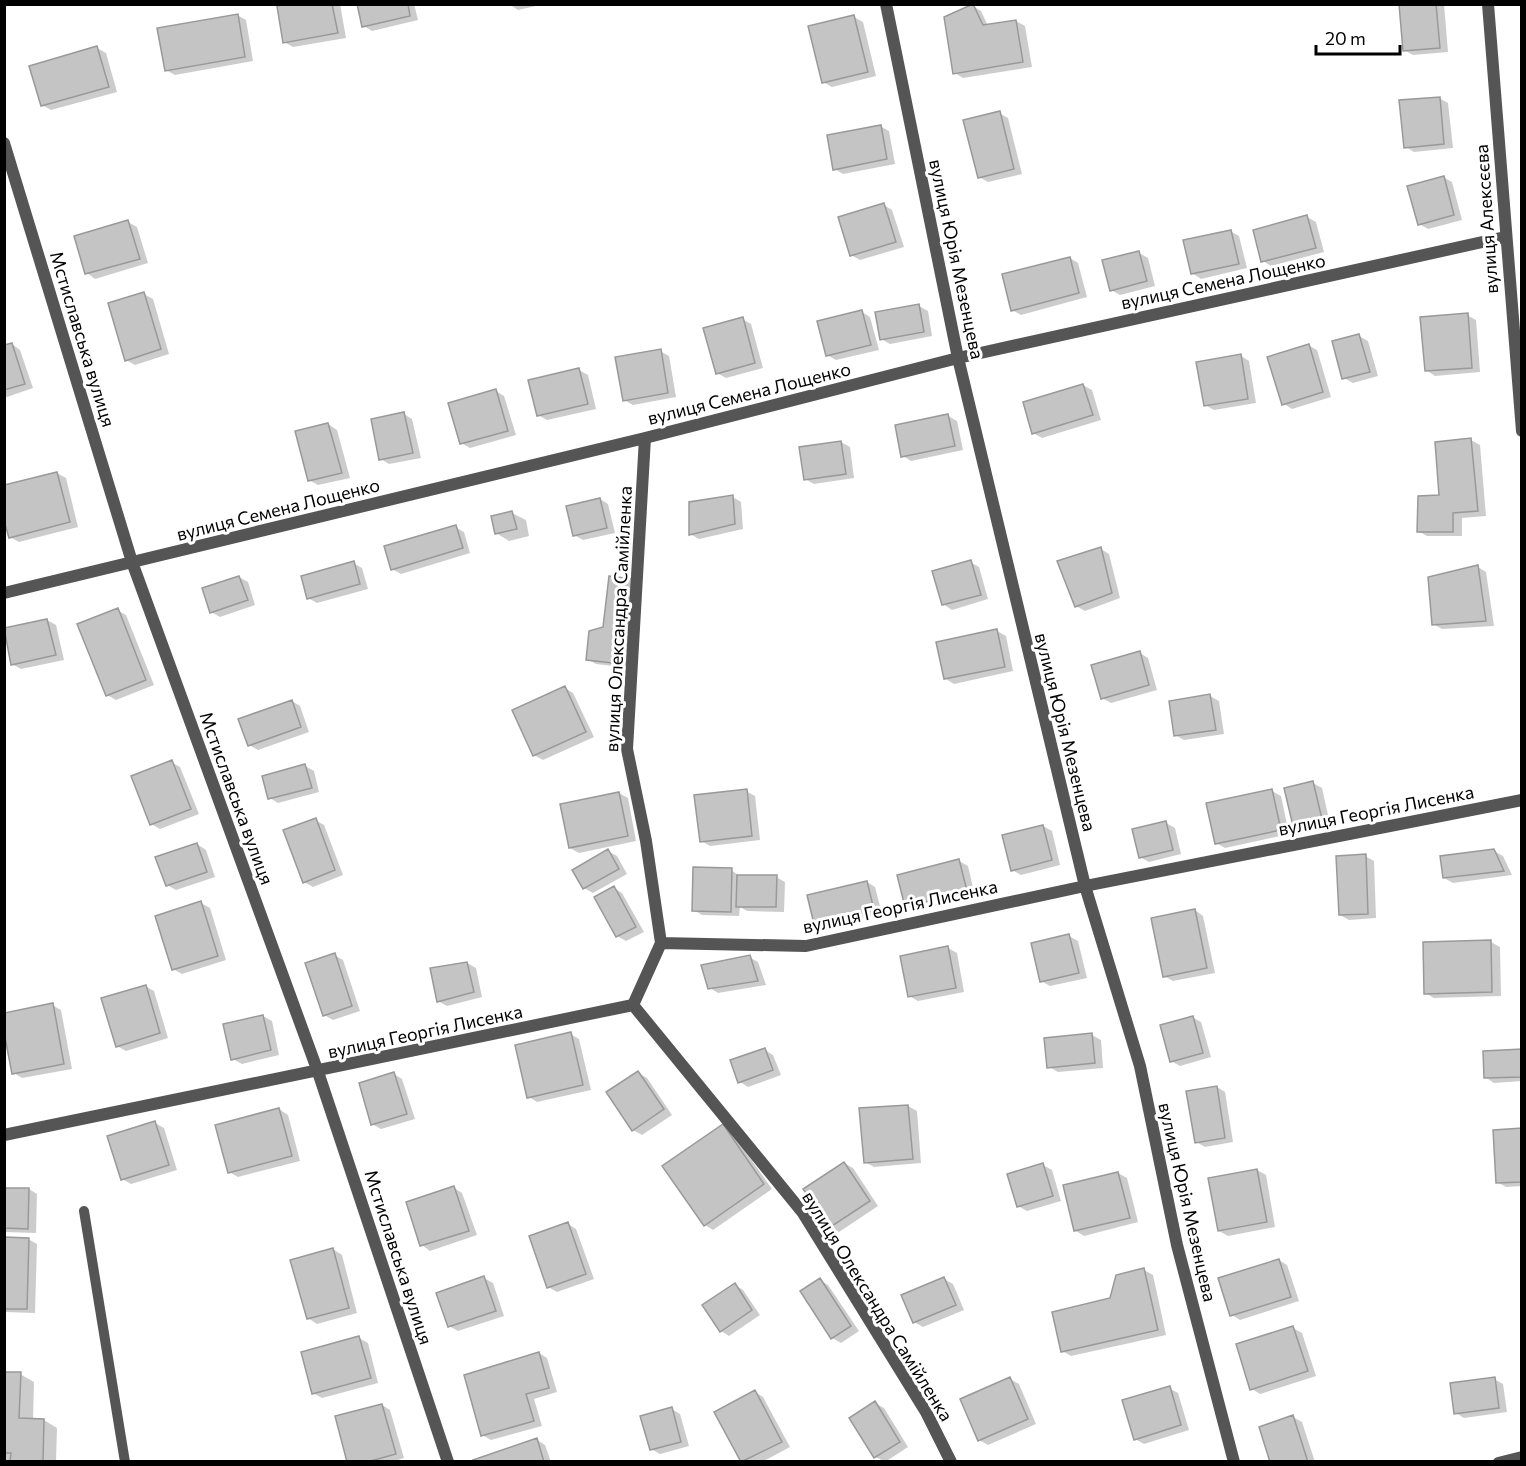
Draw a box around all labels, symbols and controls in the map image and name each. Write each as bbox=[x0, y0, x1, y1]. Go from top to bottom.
scale bar bbox=[1316, 18, 1400, 56]
text: 20 m bbox=[1325, 27, 1366, 49]
street label: вулиця Алексєєва bbox=[1470, 144, 1502, 294]
street label: вулиця Юрія Мезенцева bbox=[925, 157, 989, 361]
street label: Мстиславська вулиця bbox=[46, 249, 120, 429]
street label: вулиця Семена Лощенко bbox=[1119, 249, 1327, 313]
street label: вулиця Семена Лощенко bbox=[645, 357, 853, 429]
street label: вулиця Семена Лощенко bbox=[174, 473, 382, 545]
street label: вулиця Олександра Самійленка bbox=[600, 485, 636, 753]
street label: вулиця Юрія Мезенцева bbox=[1031, 630, 1101, 834]
street label: Мстиславська вулиця bbox=[195, 708, 279, 888]
street label: вулиця Георгія Лисенка bbox=[1276, 780, 1476, 840]
street label: вулиця Георгія Лисенка bbox=[801, 875, 999, 937]
street label: вулиця Георгія Лисенка bbox=[326, 1000, 524, 1062]
street label: вулиця Юрія Мезенцева bbox=[1154, 1100, 1222, 1304]
street label: Мстиславська вулиця bbox=[360, 1167, 438, 1347]
street label: вулиця Олександра Самійленка bbox=[798, 1187, 958, 1425]

